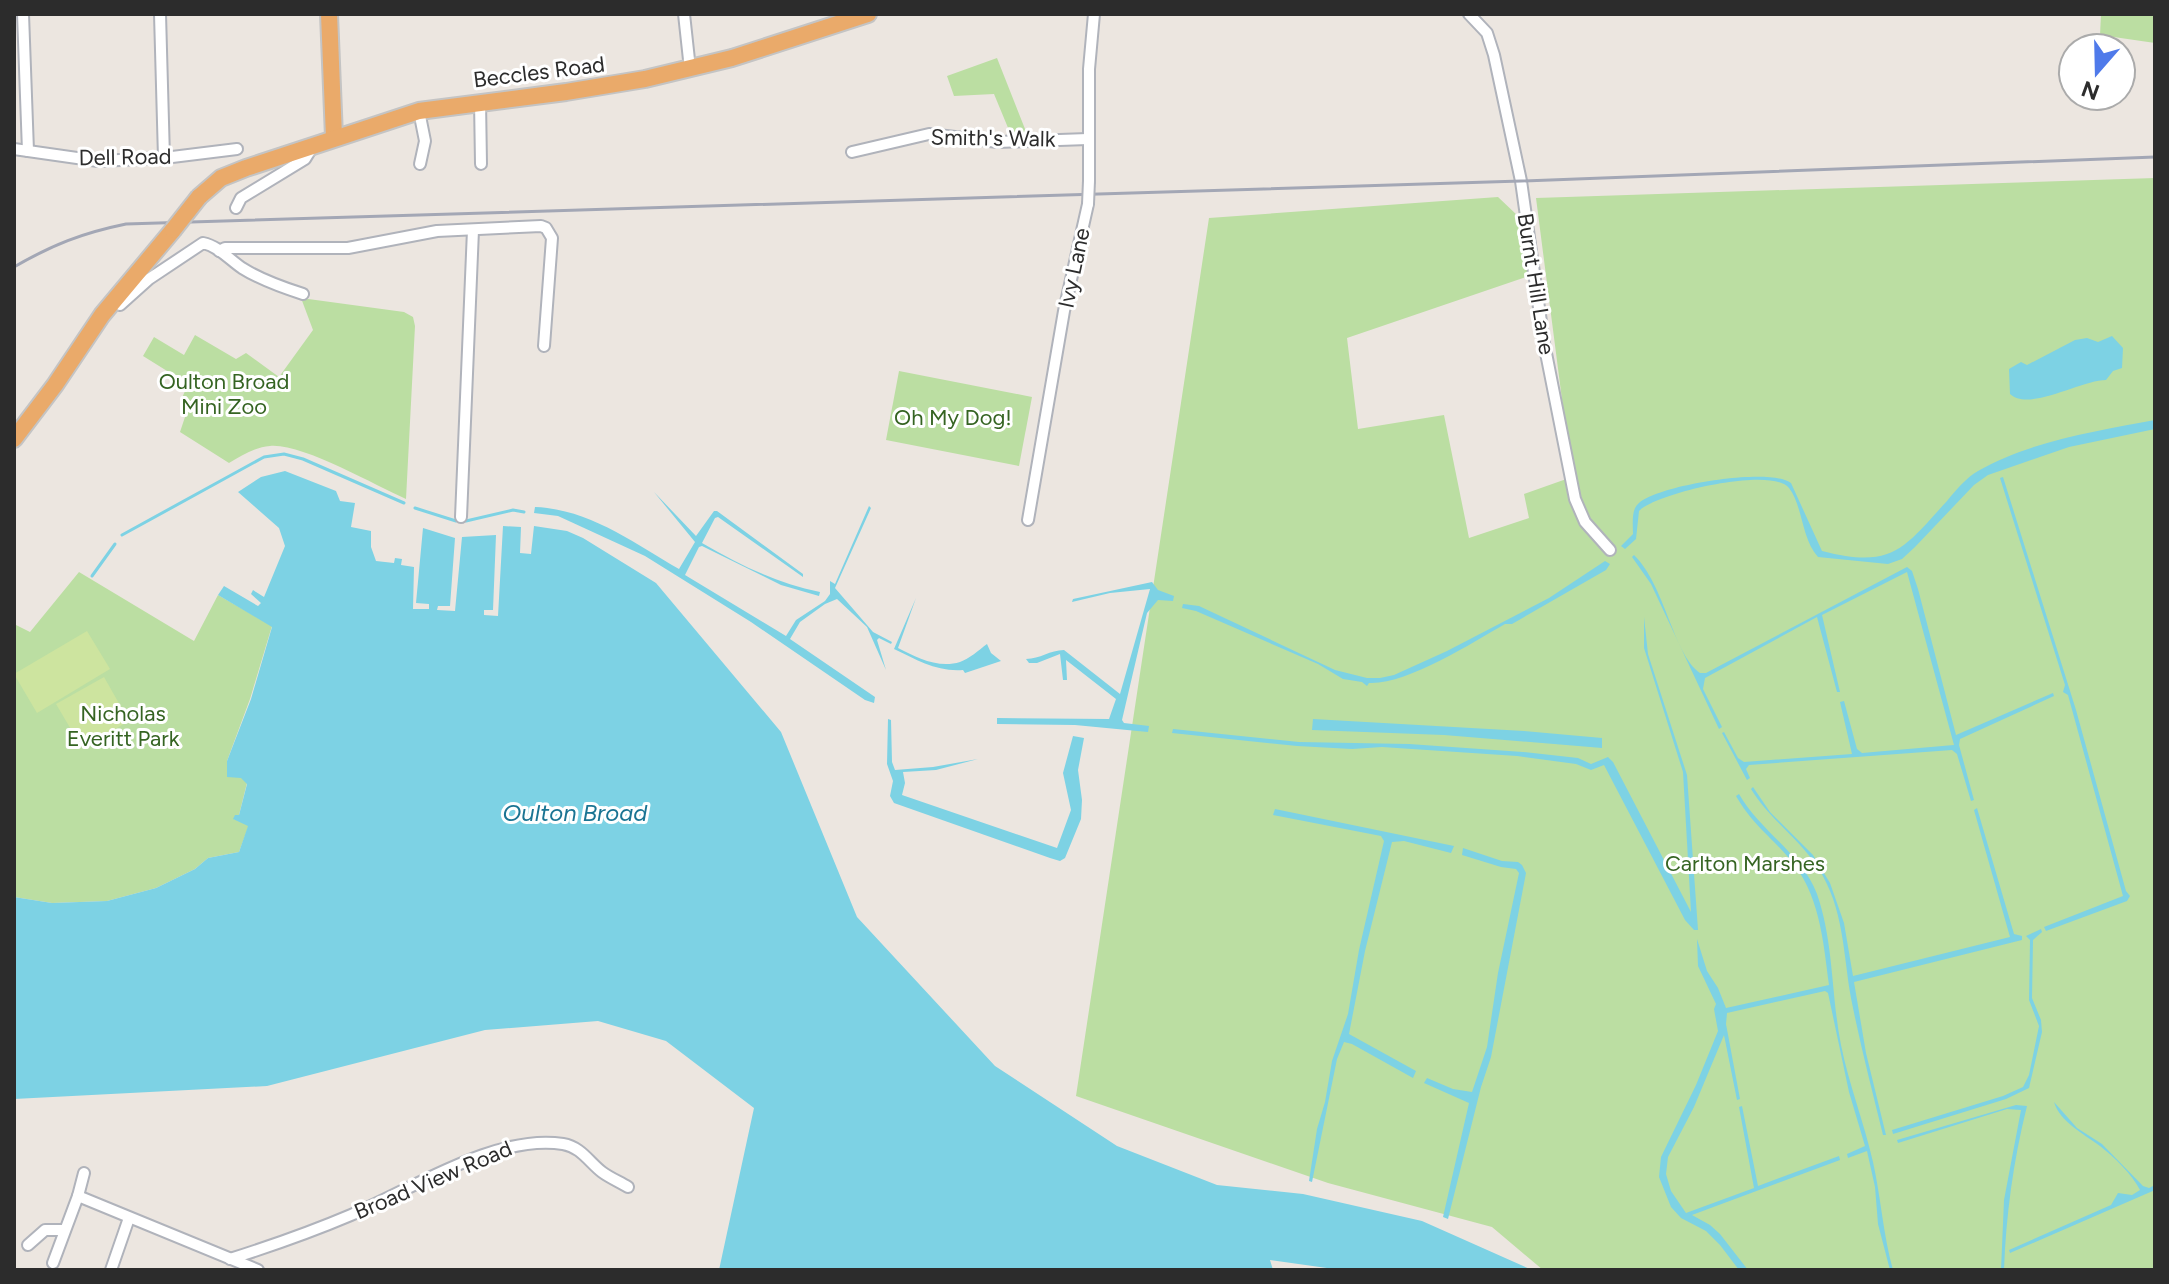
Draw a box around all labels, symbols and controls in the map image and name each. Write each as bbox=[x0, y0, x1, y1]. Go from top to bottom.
north arrow bbox=[2057, 32, 2137, 112]
street label: Beccles Road bbox=[472, 51, 606, 93]
text: N bbox=[2078, 75, 2103, 106]
street label: Smith's Walk bbox=[930, 123, 1056, 153]
street label: Dell Road bbox=[78, 143, 172, 171]
street label: Burnt Hill Lane bbox=[1511, 211, 1561, 357]
street label: Ivy Lane bbox=[1052, 225, 1096, 311]
park label: Oulton Broad Mini Zoo bbox=[159, 368, 289, 420]
park label: Oh My Dog! bbox=[894, 404, 1012, 431]
park label: Nicholas Everitt Park bbox=[67, 700, 180, 752]
water label: Oulton Broad bbox=[503, 798, 648, 827]
park label: Carlton Marshes bbox=[1665, 850, 1825, 877]
street label: Broad View Road bbox=[350, 1135, 516, 1225]

